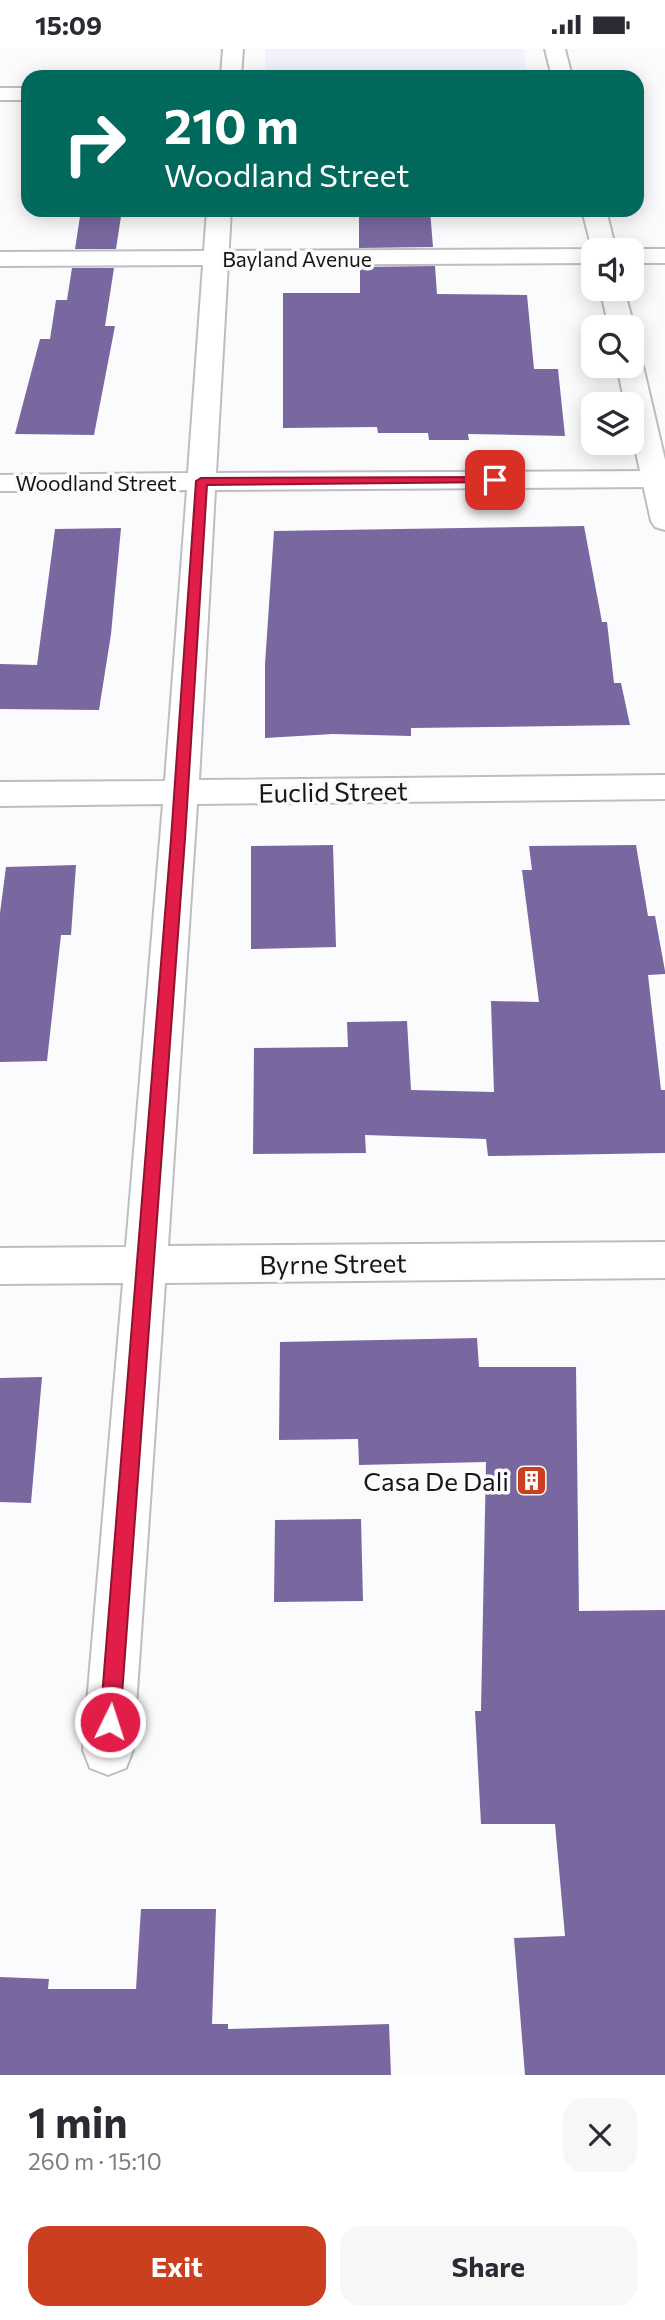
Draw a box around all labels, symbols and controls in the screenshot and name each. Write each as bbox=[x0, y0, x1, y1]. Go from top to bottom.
text: 15:09 bbox=[35, 9, 102, 40]
text: 210 m bbox=[164, 94, 299, 154]
icon: right bbox=[49, 98, 140, 189]
text: Woodland Street bbox=[164, 154, 409, 194]
map controls bbox=[581, 238, 644, 455]
button: sound bbox=[581, 238, 644, 301]
street label: Bayland Avenue bbox=[222, 246, 372, 271]
button: search bbox=[581, 315, 644, 378]
button: layers bbox=[581, 392, 644, 455]
pin bbox=[465, 450, 525, 510]
icon: arrive bbox=[476, 461, 514, 499]
street label: Woodland Street bbox=[15, 470, 177, 495]
street label: Euclid Street bbox=[258, 774, 408, 808]
street label: Byrne Street bbox=[259, 1246, 407, 1280]
building icon: Casa De Dali bbox=[515, 1463, 549, 1497]
place label: Casa De Dali bbox=[363, 1465, 509, 1496]
position arrow bbox=[73, 1685, 147, 1759]
text: 1 min bbox=[28, 2095, 128, 2147]
button: close bbox=[563, 2098, 637, 2172]
text: 260 m · 15:10 bbox=[28, 2147, 162, 2175]
button: Exit bbox=[28, 2226, 326, 2306]
button: Share bbox=[340, 2226, 637, 2306]

